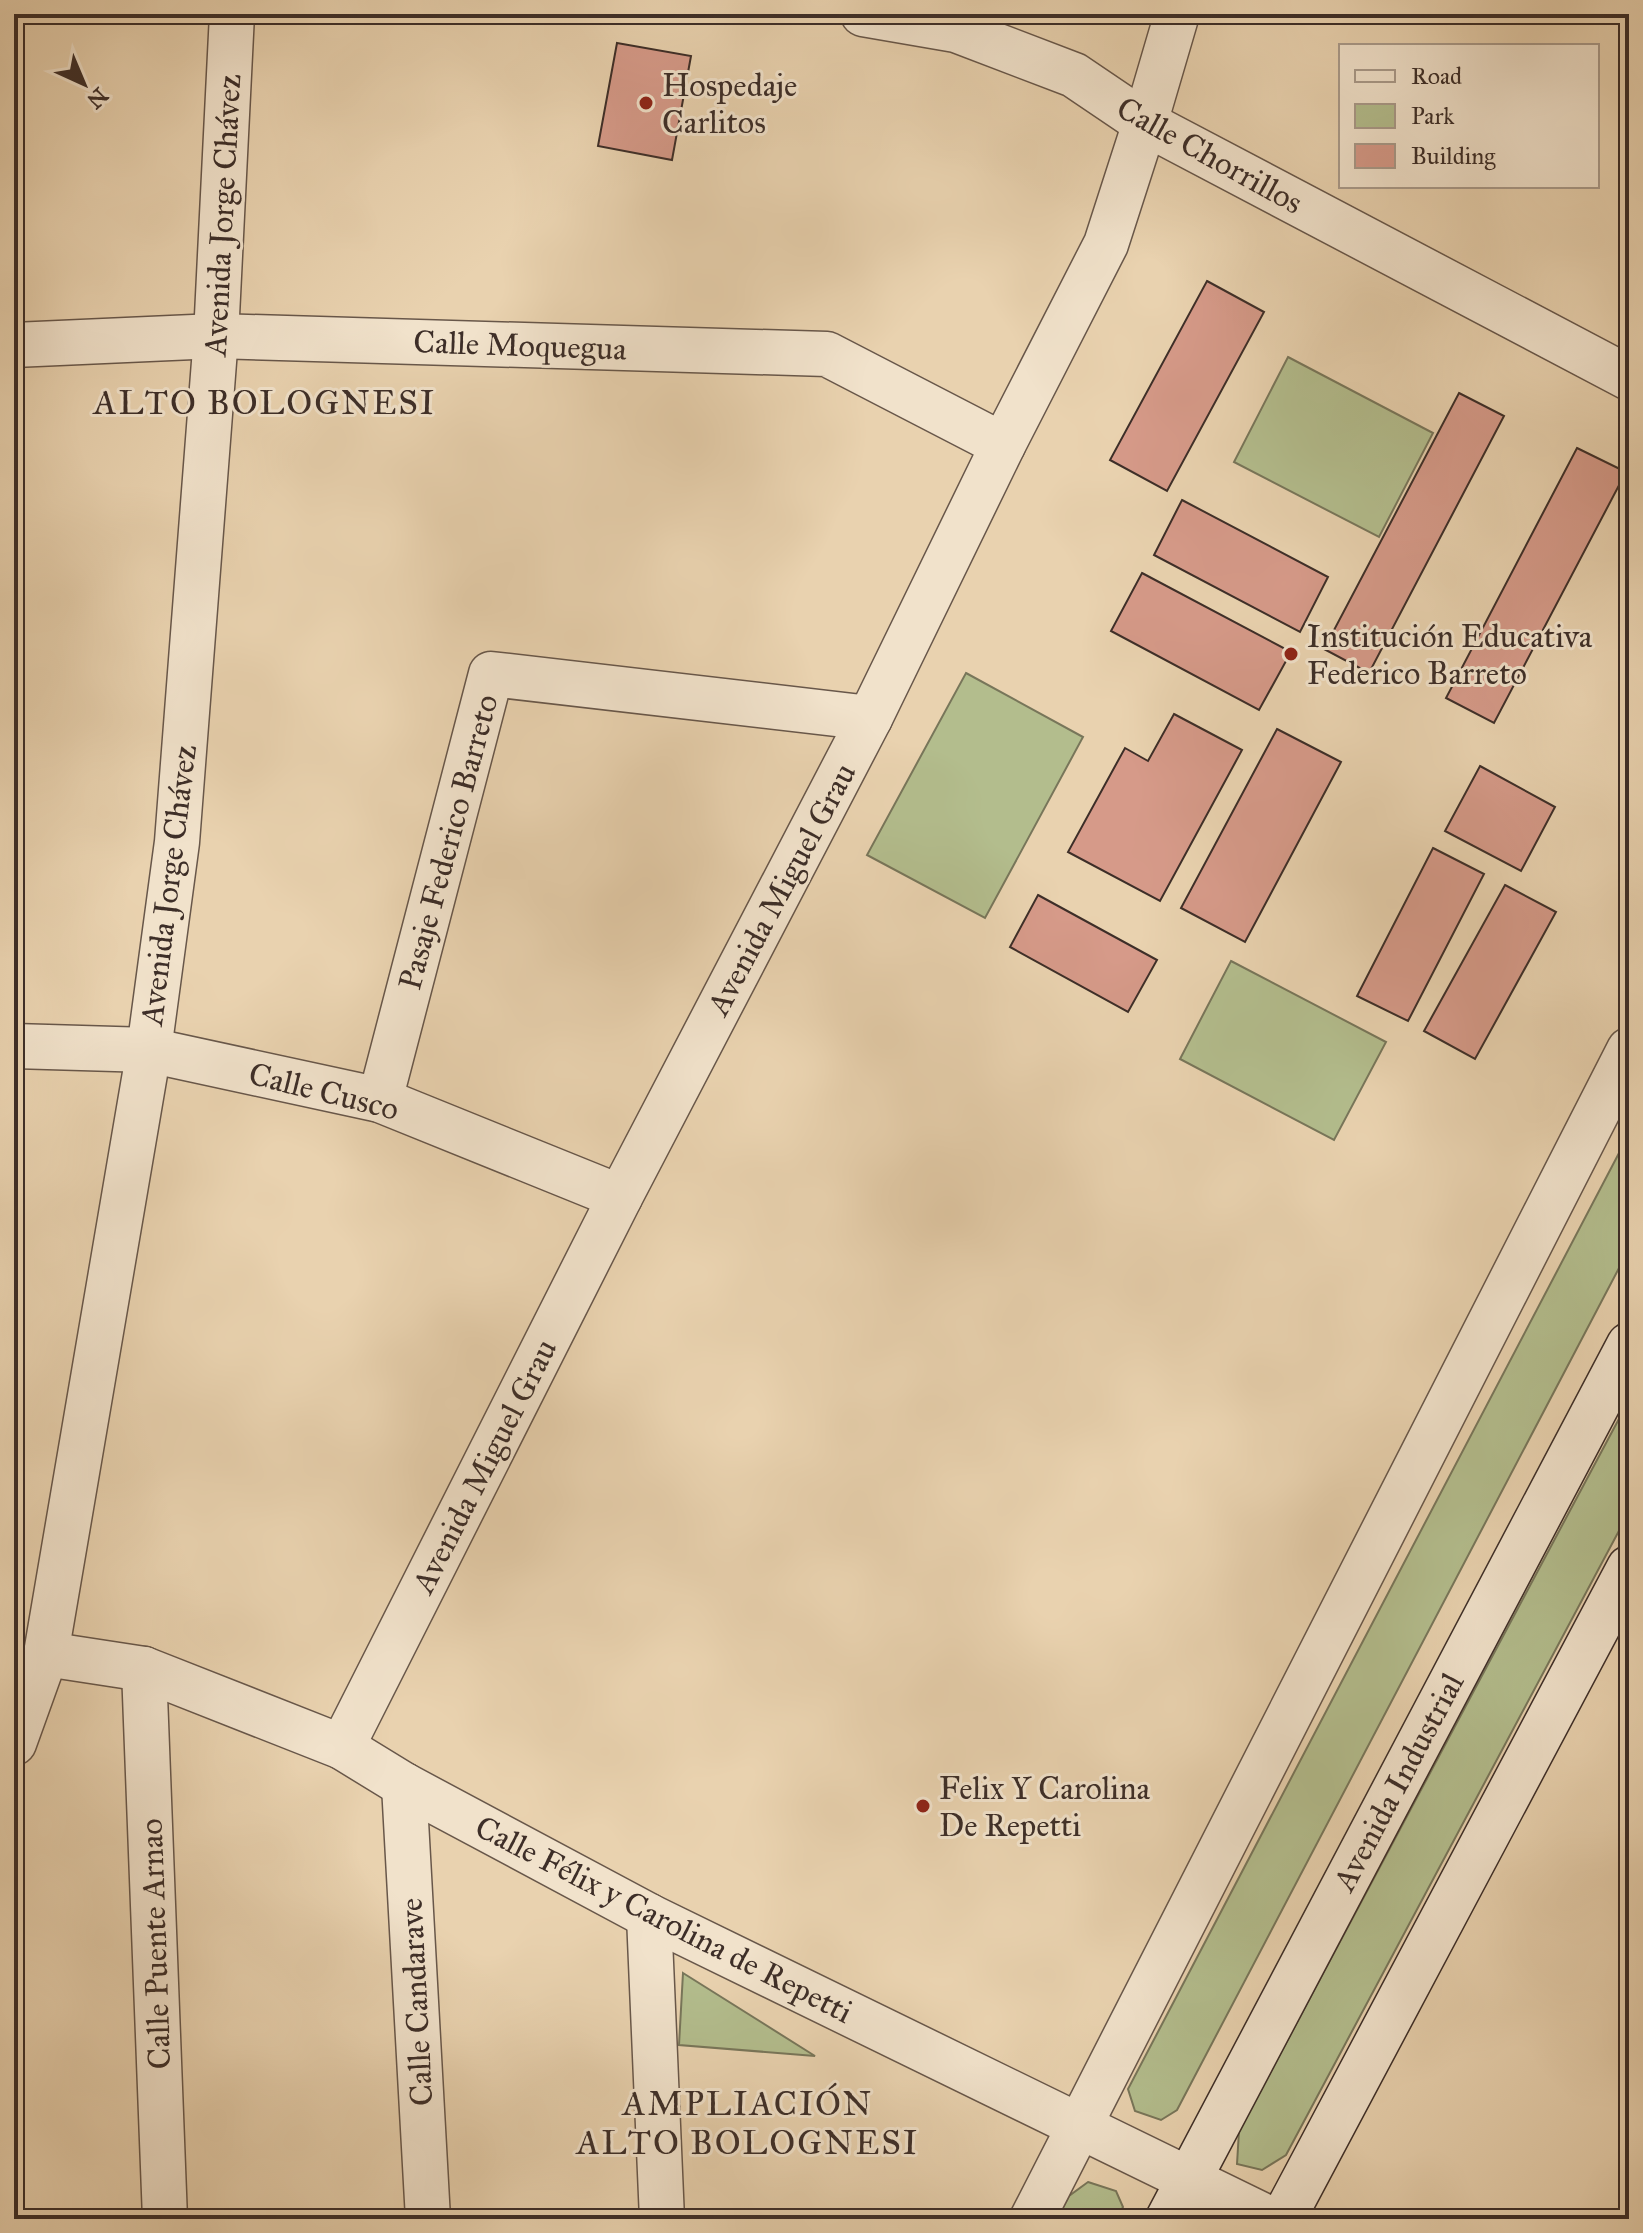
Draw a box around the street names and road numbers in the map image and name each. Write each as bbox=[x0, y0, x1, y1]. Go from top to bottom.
street label: Avenida Jorge Chávez bbox=[196, 73, 249, 359]
street label: Calle Chorrillos bbox=[1110, 88, 1310, 223]
street label: Calle Moquegua bbox=[413, 322, 628, 369]
street label: Pasaje Federico Barreto bbox=[390, 690, 507, 994]
street label: Avenida Jorge Chávez bbox=[132, 742, 205, 1030]
street label: Avenida Miguel Grau bbox=[698, 756, 864, 1024]
street label: Calle Cusco bbox=[245, 1054, 403, 1129]
street label: Avenida Miguel Grau bbox=[403, 1333, 565, 1602]
street label: Avenida Industrial bbox=[1324, 1666, 1472, 1900]
street label: Calle Félix y Carolina de Repetti bbox=[469, 1807, 859, 2032]
street label: Calle Puente Arnao bbox=[132, 1818, 179, 2070]
street label: Calle Candarave bbox=[392, 1897, 441, 2107]

